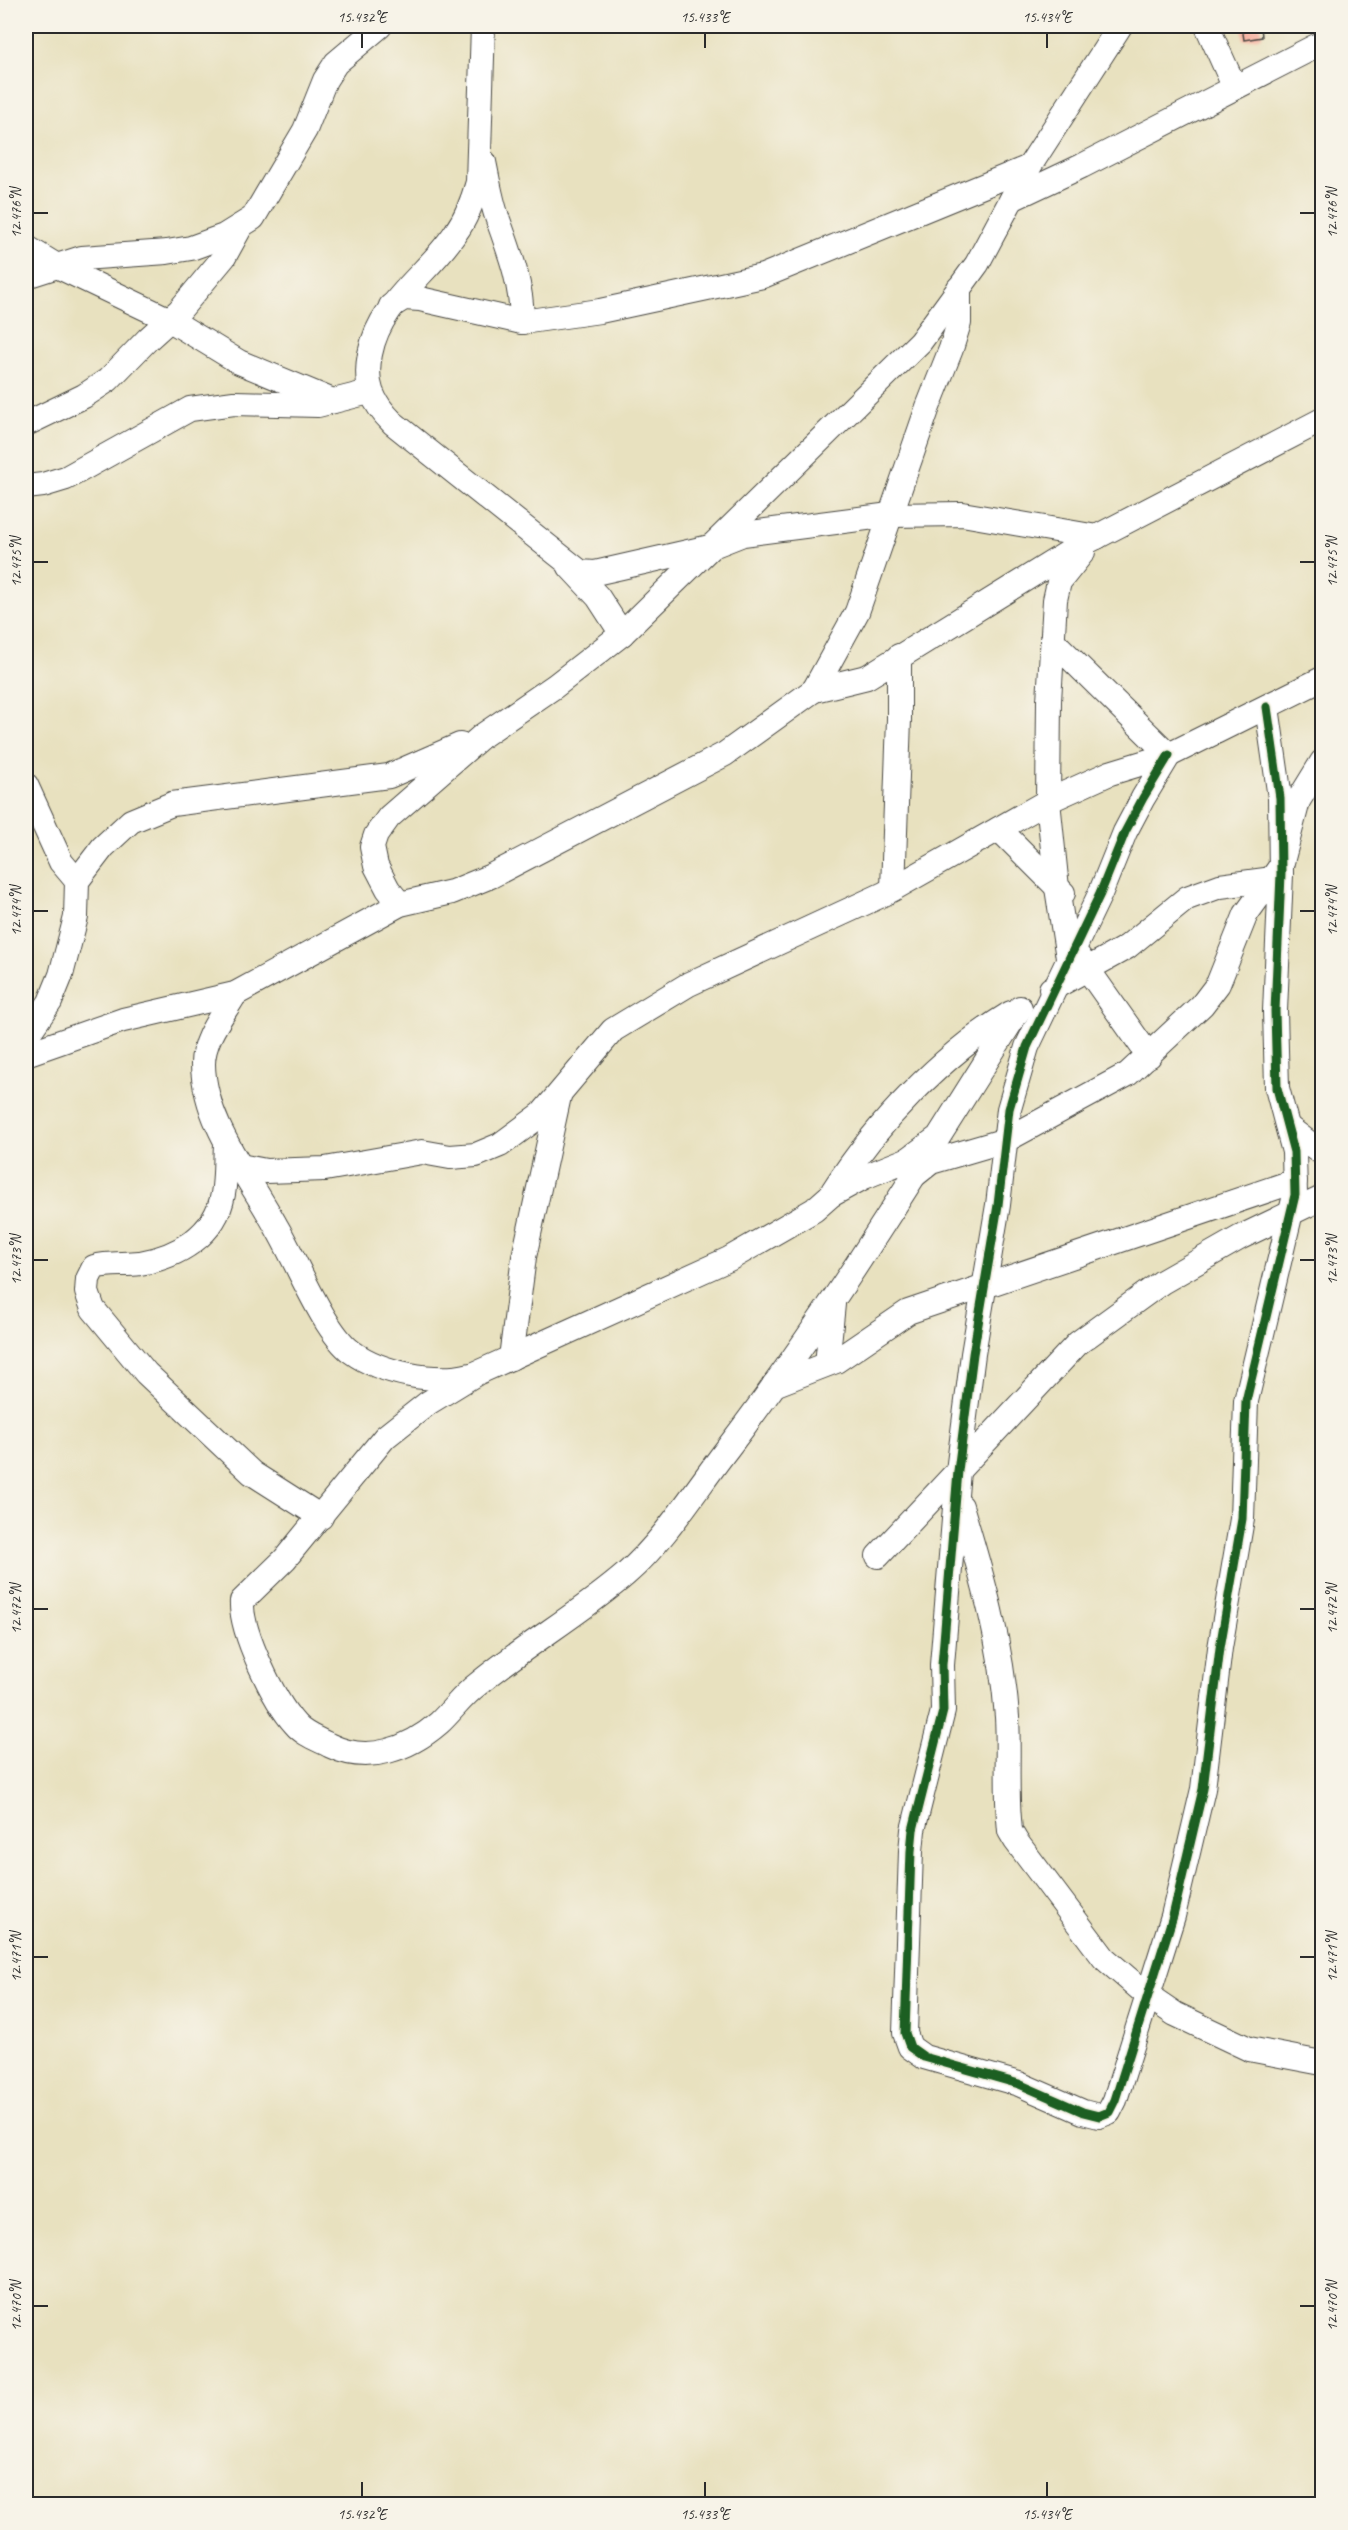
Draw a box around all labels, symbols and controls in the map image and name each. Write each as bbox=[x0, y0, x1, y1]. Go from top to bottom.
text: 15.432°E bbox=[338, 8, 389, 27]
text: 15.433°E bbox=[681, 8, 732, 27]
text: 15.434°E bbox=[1023, 8, 1074, 27]
text: 12.476°N bbox=[7, 185, 26, 238]
text: 12.476°N bbox=[1323, 185, 1342, 238]
text: 12.475°N bbox=[7, 534, 26, 587]
text: 12.475°N bbox=[1323, 534, 1342, 587]
text: 12.474°N bbox=[7, 883, 26, 936]
text: 12.474°N bbox=[1323, 883, 1342, 936]
text: 12.473°N bbox=[7, 1232, 26, 1285]
text: 12.473°N bbox=[1323, 1232, 1342, 1285]
text: 12.472°N bbox=[7, 1581, 26, 1634]
text: 12.472°N bbox=[1323, 1581, 1342, 1634]
text: 12.471°N bbox=[7, 1929, 26, 1982]
text: 12.471°N bbox=[1323, 1929, 1342, 1982]
text: 12.470°N bbox=[7, 2278, 26, 2331]
text: 12.470°N bbox=[1323, 2278, 1342, 2331]
text: 15.432°E bbox=[338, 2505, 389, 2524]
text: 15.433°E bbox=[681, 2505, 732, 2524]
text: 15.434°E bbox=[1023, 2505, 1074, 2524]

